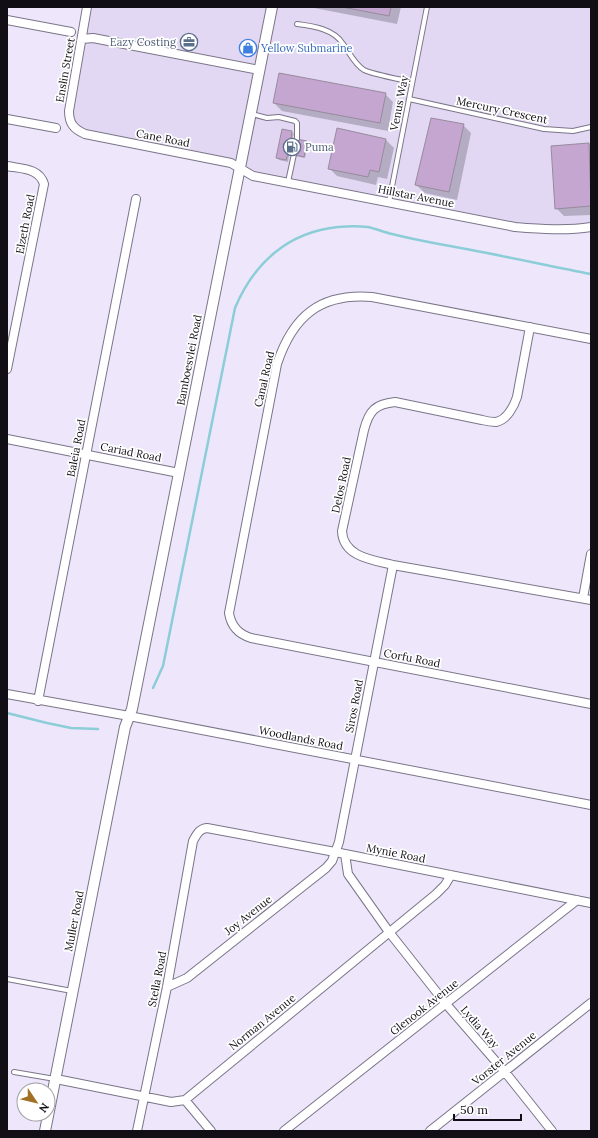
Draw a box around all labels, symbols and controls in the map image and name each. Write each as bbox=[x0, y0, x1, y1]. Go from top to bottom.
office icon: Eazy Costing bbox=[179, 32, 199, 52]
place label: Eazy Costing bbox=[110, 35, 177, 49]
street label: Enslin Street bbox=[52, 36, 78, 103]
shop icon: Yellow Submarine bbox=[238, 38, 258, 58]
place label: Yellow Submarine bbox=[260, 41, 353, 55]
street label: Venus Way bbox=[387, 74, 411, 133]
street label: Mercury Crescent bbox=[455, 94, 550, 127]
street label: Cane Road bbox=[135, 126, 191, 150]
fuel station icon: Puma bbox=[282, 137, 302, 157]
place label: Puma bbox=[305, 140, 334, 154]
street label: Hillstar Avenue bbox=[377, 182, 455, 210]
street label: Elzeth Road bbox=[12, 193, 38, 255]
street label: Bamboesvlei Road bbox=[173, 313, 205, 407]
street label: Canal Road bbox=[251, 349, 277, 408]
street label: Baleia Road bbox=[64, 417, 89, 478]
street label: Cariad Road bbox=[99, 439, 163, 465]
street label: Delos Road bbox=[328, 455, 354, 514]
street label: Corfu Road bbox=[382, 646, 442, 670]
street label: Siros Road bbox=[342, 678, 366, 734]
street label: Woodlands Road bbox=[258, 723, 345, 753]
street label: Mynie Road bbox=[365, 840, 427, 866]
street label: Muller Road bbox=[61, 889, 87, 953]
street label: Joy Avenue bbox=[221, 892, 275, 939]
street label: Stella Road bbox=[145, 950, 169, 1008]
street label: Glenook Avenue bbox=[387, 976, 461, 1038]
street label: Norman Avenue bbox=[226, 991, 298, 1053]
street label: Lydia Way bbox=[458, 1003, 502, 1051]
street label: Vorster Avenue bbox=[468, 1028, 539, 1089]
north arrow bbox=[16, 1082, 56, 1122]
scale bar bbox=[454, 1096, 521, 1122]
text: N bbox=[36, 1100, 52, 1116]
text: 50 m bbox=[460, 1102, 488, 1117]

